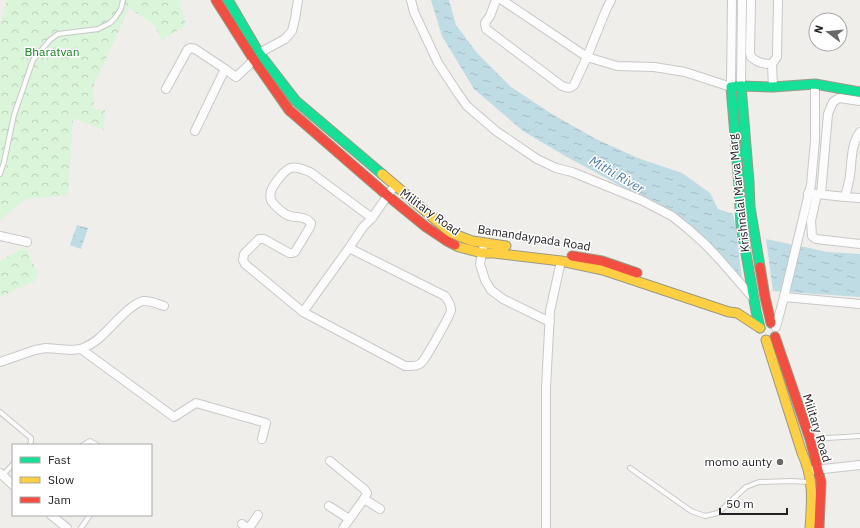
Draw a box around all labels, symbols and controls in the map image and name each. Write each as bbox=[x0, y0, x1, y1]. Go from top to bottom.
north arrow bbox=[808, 12, 848, 52]
text: N bbox=[811, 23, 826, 35]
park label: Bharatvan bbox=[24, 44, 80, 59]
street label: Krishnalal Marva Marg bbox=[725, 132, 752, 253]
water label: Mithi River bbox=[586, 152, 648, 198]
street label: Military Road bbox=[397, 185, 463, 238]
street label: Bamandaypada Road bbox=[476, 221, 592, 254]
street label: Military Road bbox=[800, 392, 835, 464]
legend bbox=[12, 444, 152, 516]
text: Fast bbox=[48, 452, 71, 467]
place label: momo aunty bbox=[705, 454, 772, 469]
marker: momo aunty bbox=[775, 457, 785, 467]
text: Slow bbox=[48, 472, 74, 487]
scale bar bbox=[720, 490, 787, 516]
text: Jam bbox=[48, 492, 71, 507]
text: 50 m bbox=[726, 496, 754, 511]

